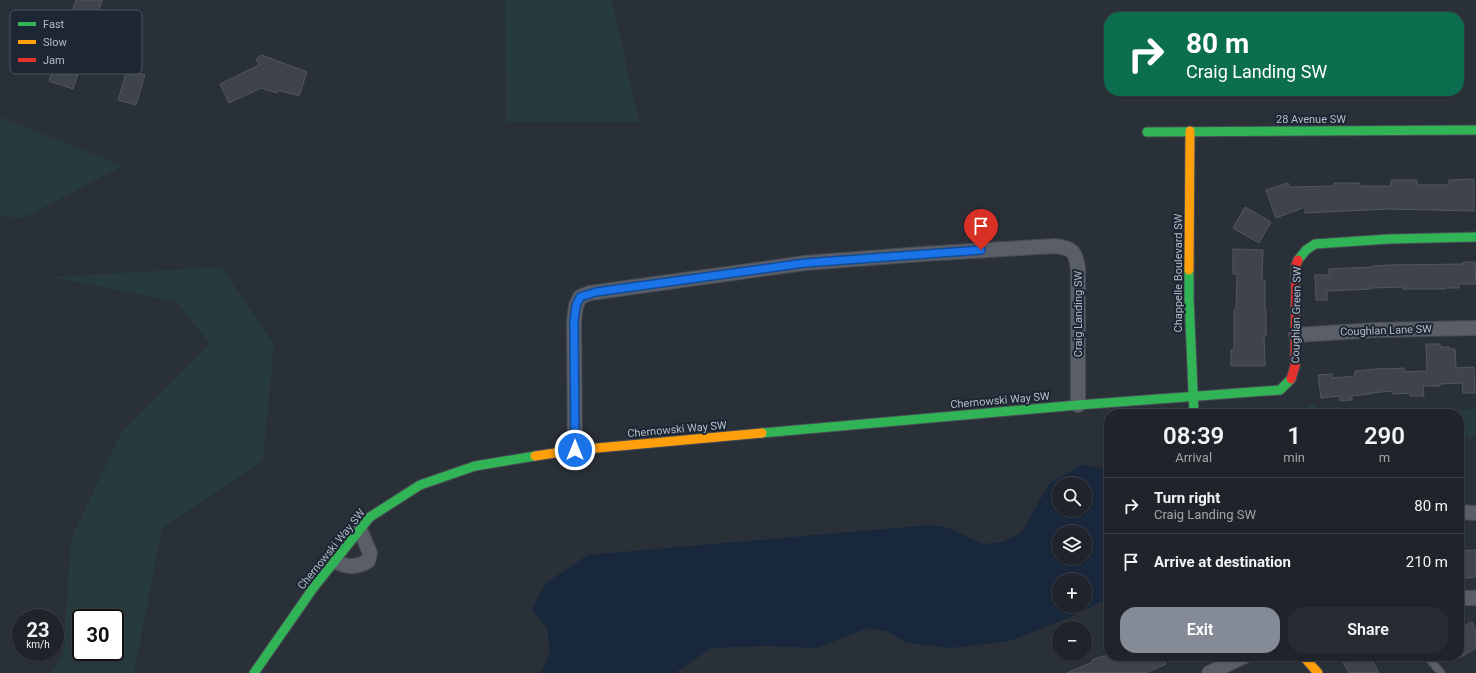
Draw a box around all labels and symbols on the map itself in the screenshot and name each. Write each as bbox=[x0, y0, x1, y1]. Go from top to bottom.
legend bbox=[10, 10, 142, 74]
text: Fast bbox=[43, 18, 65, 31]
text: Slow bbox=[43, 36, 67, 49]
text: Jam bbox=[43, 54, 65, 67]
street label: 28 Avenue SW bbox=[1276, 113, 1346, 126]
pin bbox=[964, 209, 998, 250]
street label: Chappelle Boulevard SW bbox=[1172, 213, 1185, 333]
street label: Coughlan Green SW bbox=[1289, 266, 1304, 364]
street label: Craig Landing SW bbox=[1072, 271, 1085, 357]
street label: Coughlan Lane SW bbox=[1340, 322, 1432, 339]
street label: Chernowski Way SW bbox=[950, 390, 1051, 411]
street label: Chernowski Way SW bbox=[627, 419, 728, 440]
position arrow bbox=[554, 429, 596, 471]
street label: Chernowski Way SW bbox=[295, 506, 368, 592]
speed limit sign: 30 bbox=[72, 609, 124, 661]

